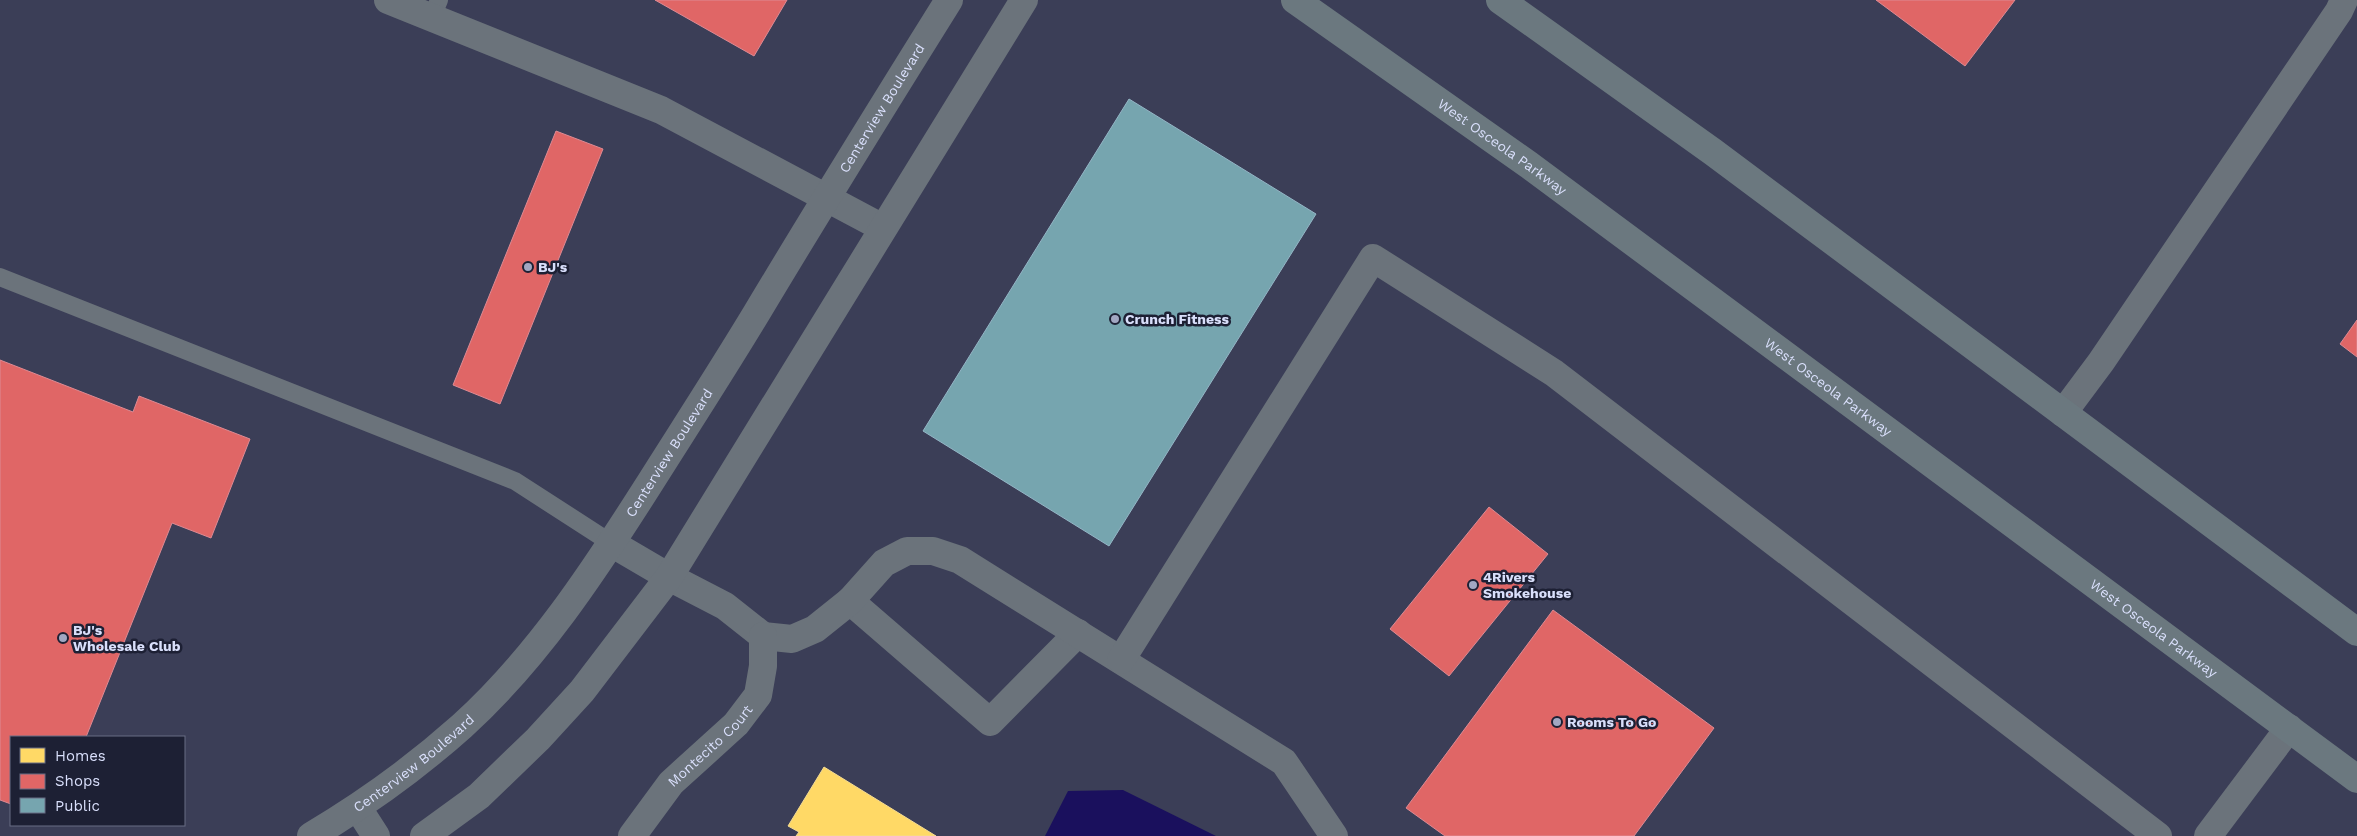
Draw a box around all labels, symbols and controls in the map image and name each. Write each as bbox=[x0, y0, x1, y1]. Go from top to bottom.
street label: Centerview Boulevard bbox=[836, 41, 928, 176]
street label: West Osceola Parkway bbox=[1435, 95, 1570, 199]
place label: BJ's bbox=[538, 259, 568, 275]
marker: BJ's bbox=[522, 261, 534, 273]
place label: Crunch Fitness bbox=[1125, 311, 1230, 327]
marker: Crunch Fitness bbox=[1109, 313, 1121, 325]
street label: West Osceola Parkway bbox=[1762, 335, 1896, 440]
street label: Centerview Boulevard bbox=[622, 386, 716, 520]
place label: 4Rivers Smokehouse bbox=[1483, 569, 1571, 601]
street label: West Osceola Parkway bbox=[2087, 576, 2221, 681]
marker: 4Rivers Smokehouse bbox=[1467, 579, 1479, 591]
place label: BJ's Wholesale Club bbox=[73, 622, 181, 654]
marker: BJ's Wholesale Club bbox=[57, 632, 69, 644]
street label: Montecito Court bbox=[665, 702, 756, 790]
street label: Centerview Boulevard bbox=[350, 711, 477, 815]
place label: Rooms To Go bbox=[1567, 714, 1656, 730]
marker: Rooms To Go bbox=[1551, 716, 1563, 728]
legend bbox=[10, 736, 185, 826]
text: Homes bbox=[55, 747, 106, 765]
text: Shops bbox=[55, 772, 100, 790]
text: Public bbox=[55, 797, 100, 815]

